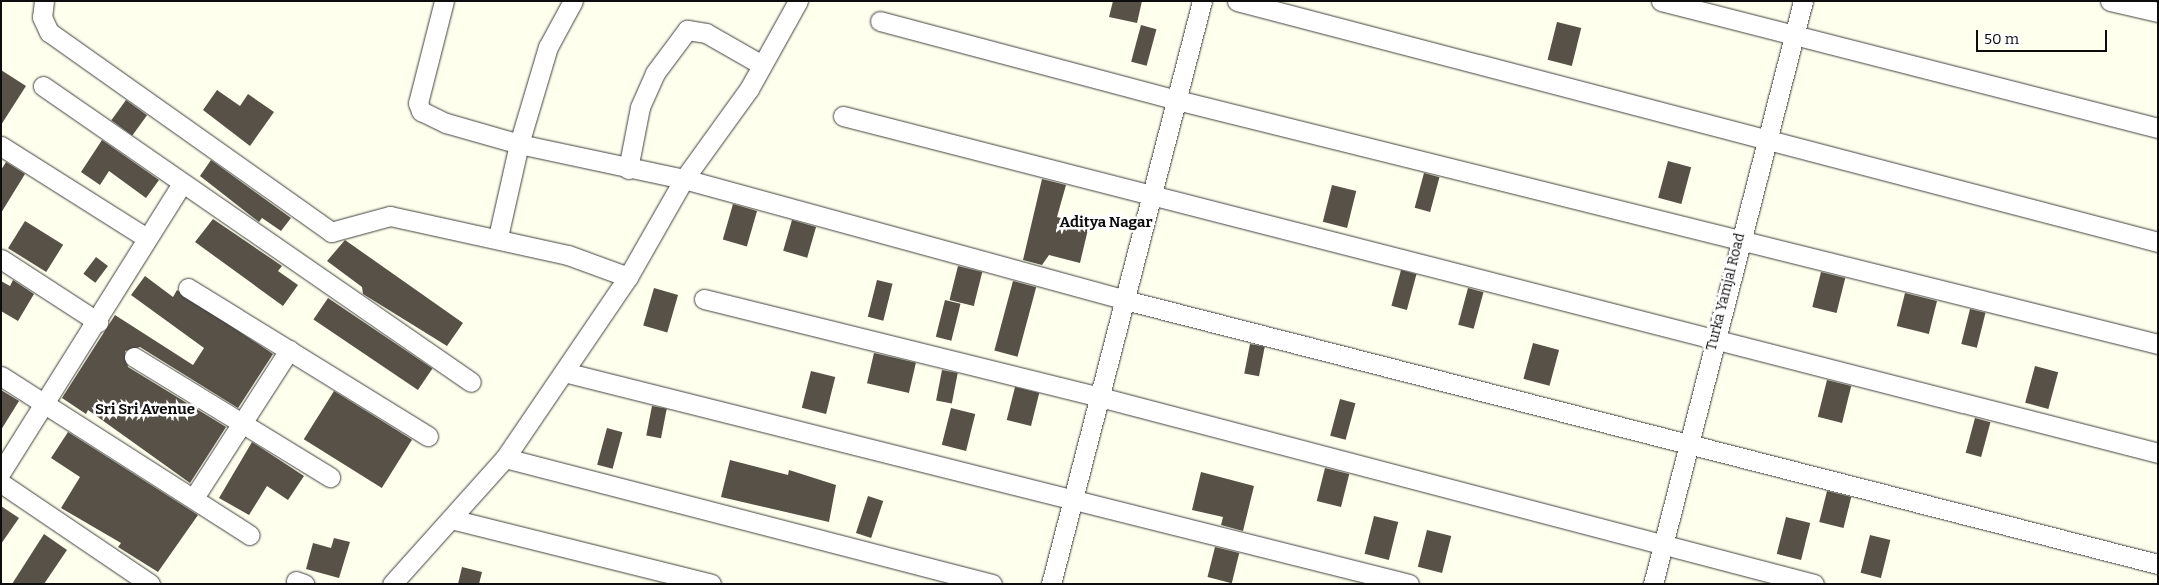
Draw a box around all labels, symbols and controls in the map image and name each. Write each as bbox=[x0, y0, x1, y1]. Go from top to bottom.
scale bar bbox=[1979, 20, 2110, 52]
text: 50 m bbox=[1984, 30, 2019, 48]
district label: Aditya Nagar bbox=[1060, 214, 1152, 232]
street label: Turka Yamjal Road bbox=[1703, 232, 1749, 352]
district label: Sri Sri Avenue bbox=[95, 401, 195, 419]

